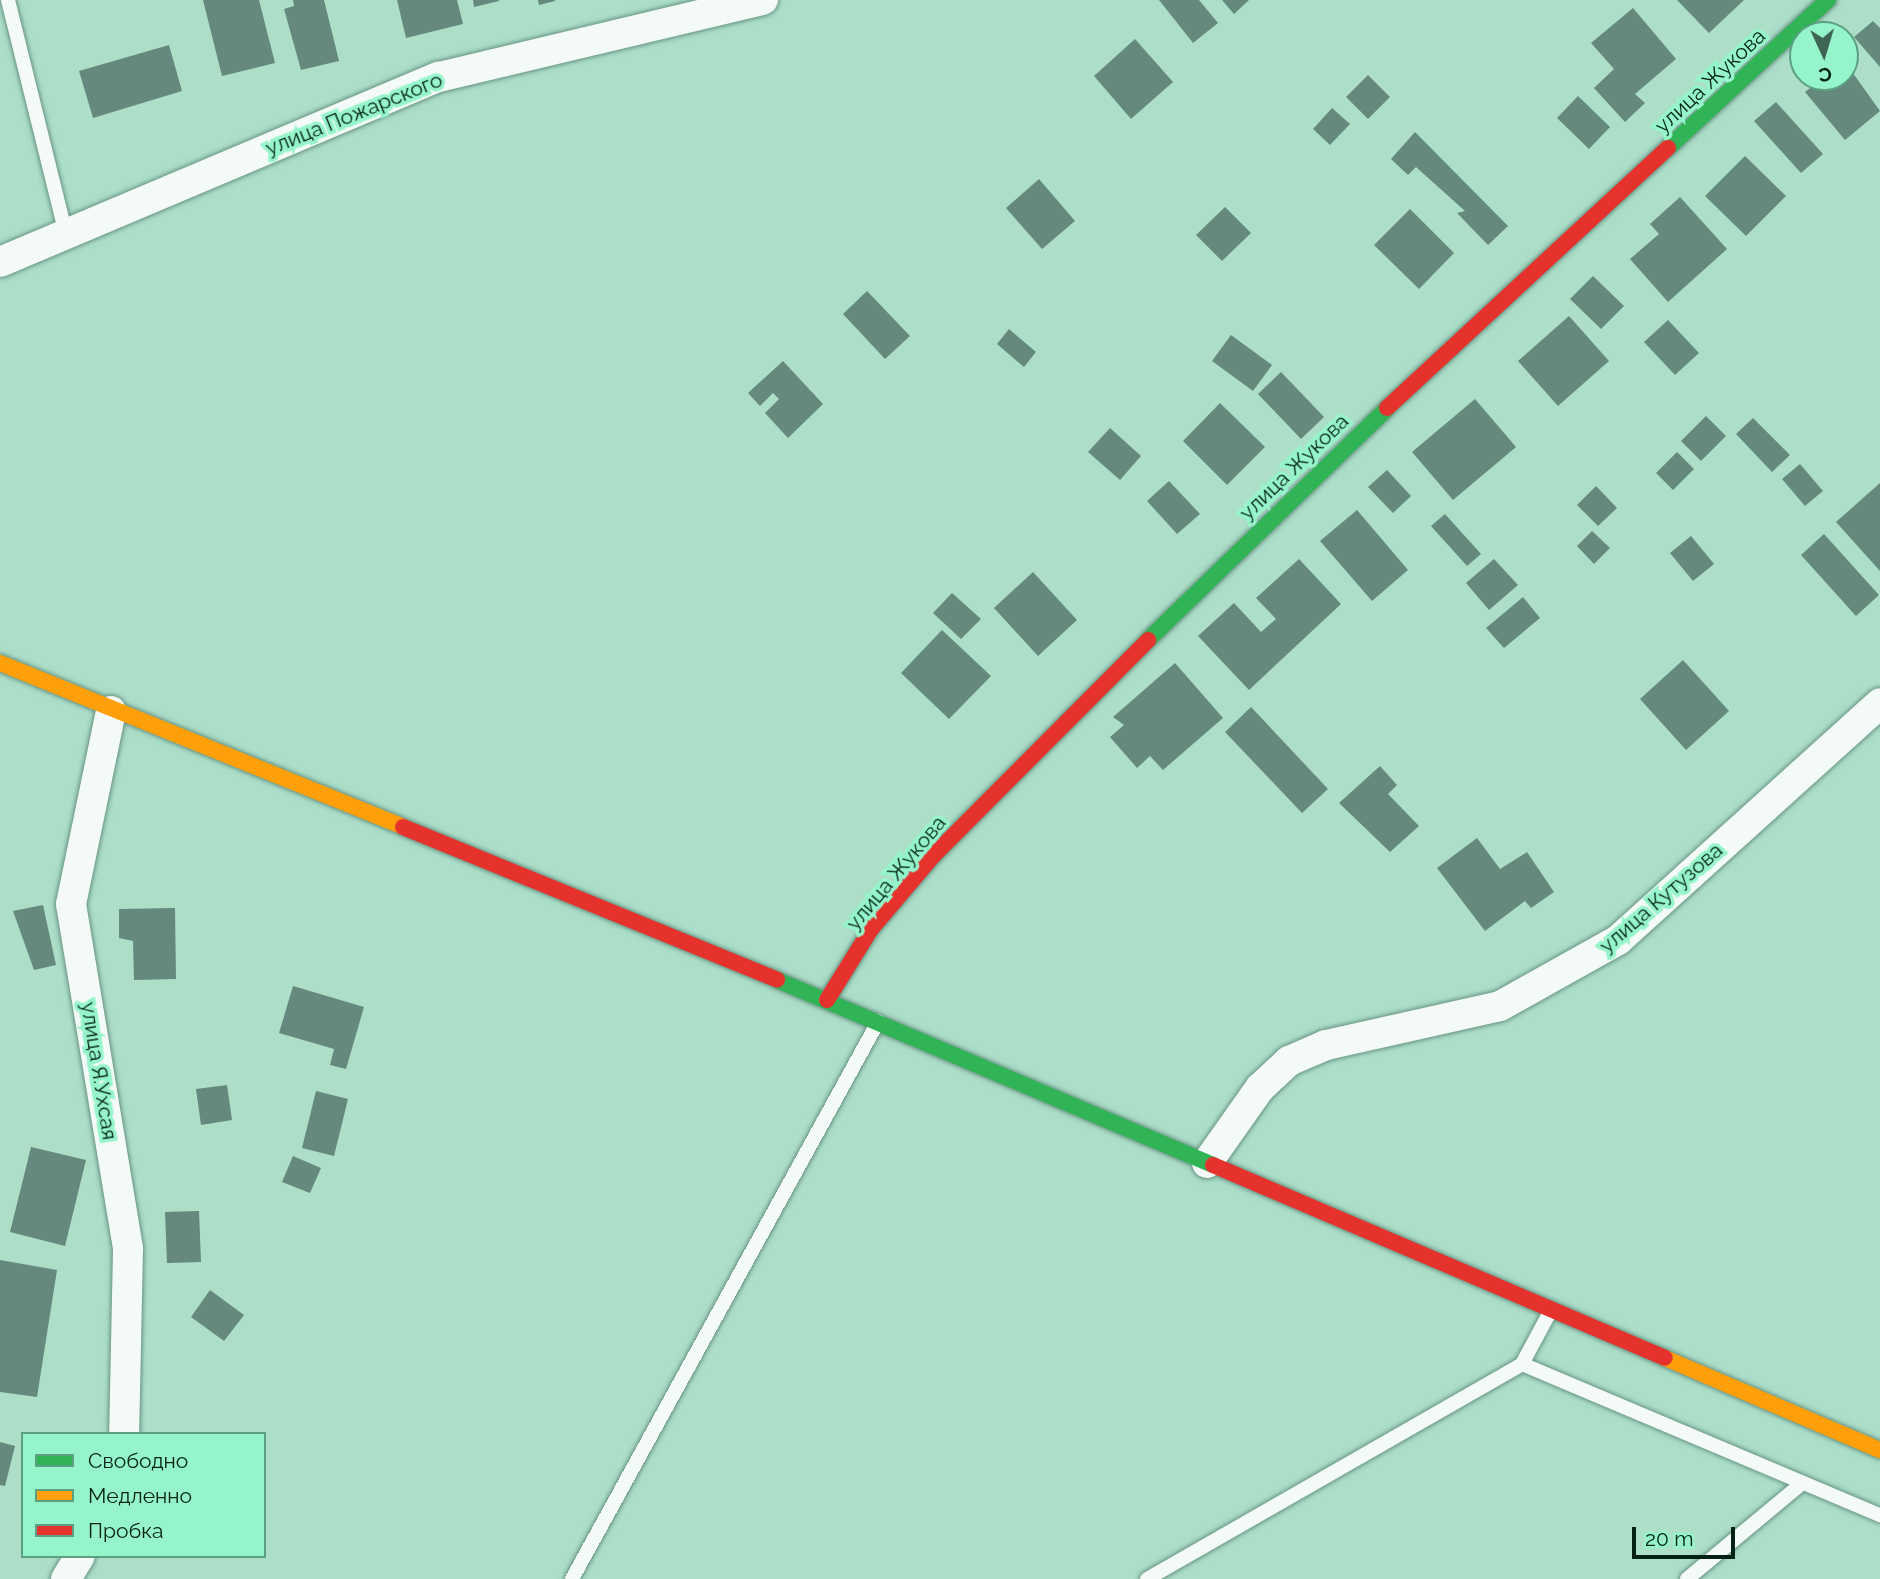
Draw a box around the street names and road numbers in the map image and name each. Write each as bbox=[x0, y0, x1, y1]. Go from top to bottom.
street label: улица Жукова bbox=[1650, 23, 1770, 139]
street label: улица Пожарского bbox=[262, 67, 446, 161]
street label: улица Жукова bbox=[1234, 409, 1354, 525]
street label: улица Жукова bbox=[841, 811, 951, 935]
street label: улица Кутузова bbox=[1594, 838, 1728, 958]
street label: улица Я.Ухсая bbox=[76, 1000, 122, 1142]

